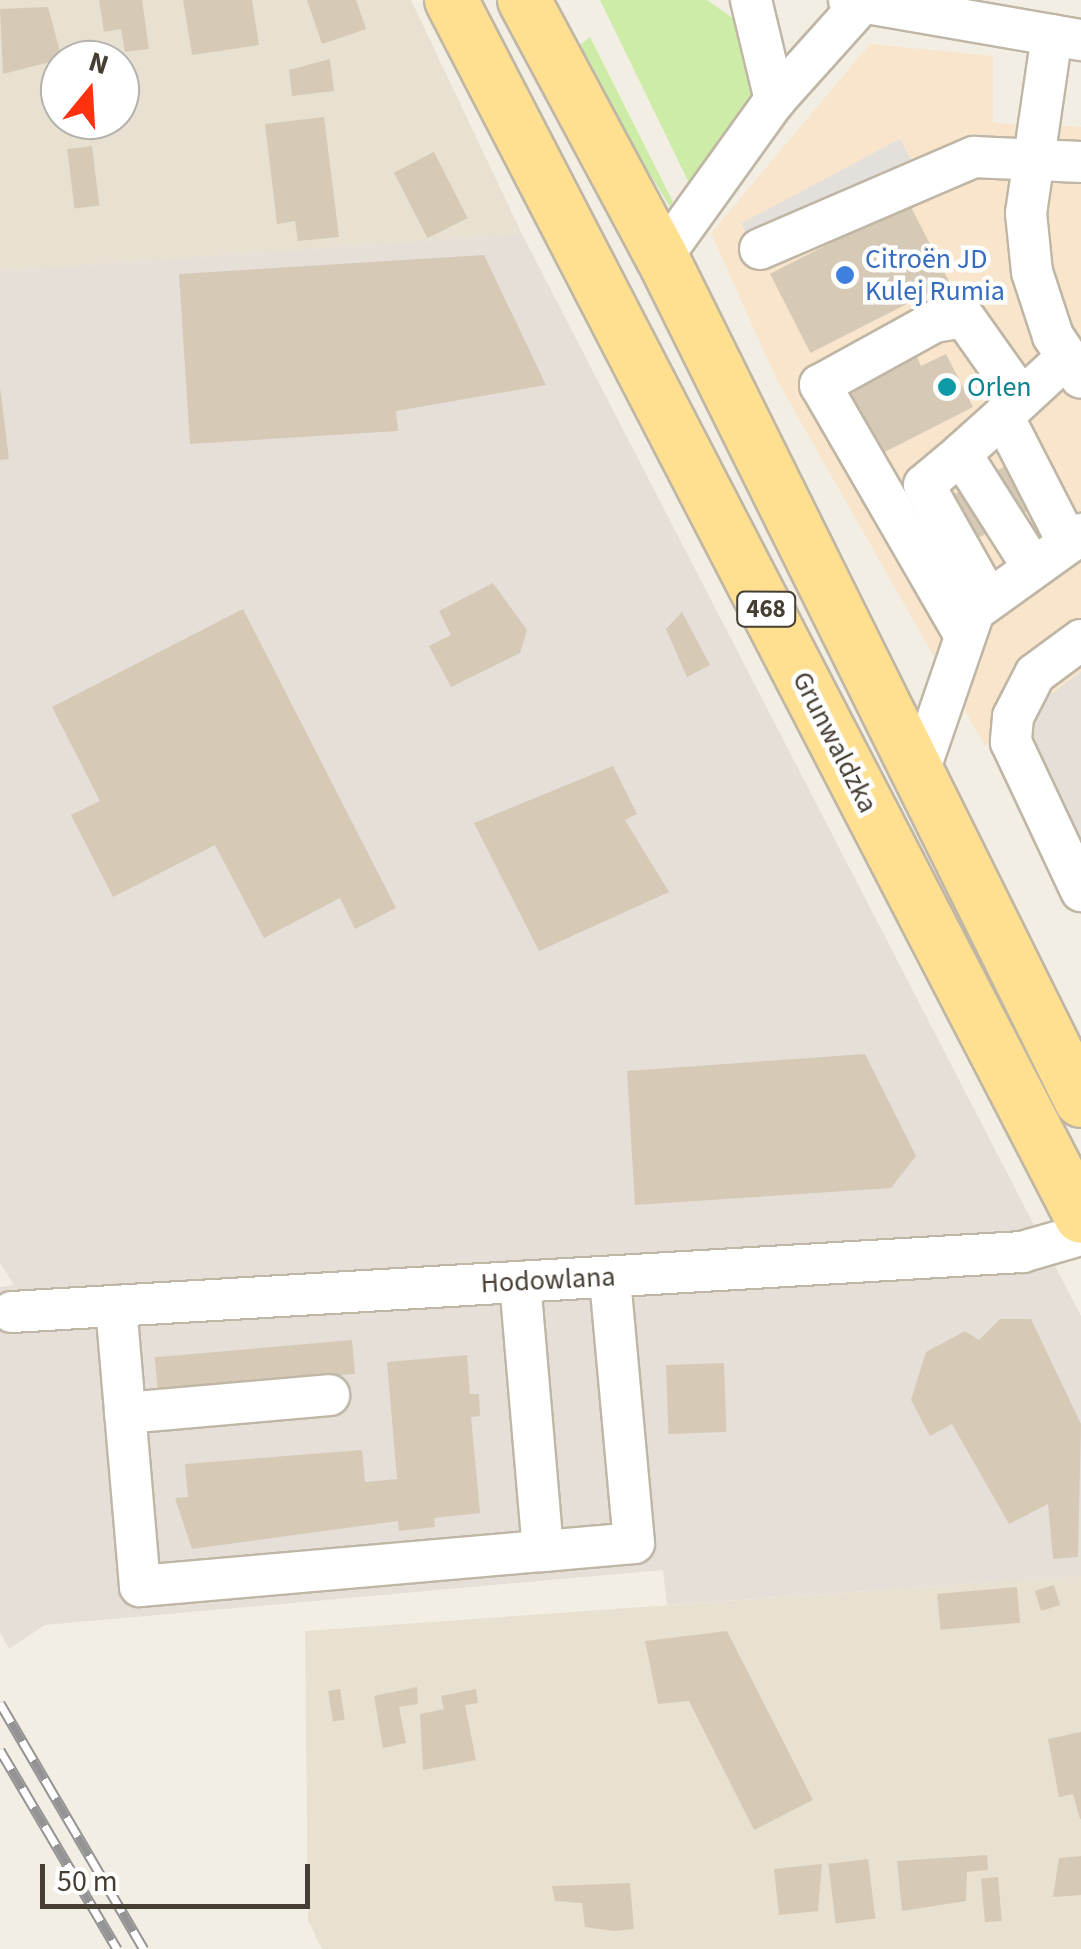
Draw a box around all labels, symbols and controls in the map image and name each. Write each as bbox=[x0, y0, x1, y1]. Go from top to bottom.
north arrow bbox=[40, 40, 140, 140]
text: N bbox=[84, 41, 114, 85]
place label: Citroën JD Kulej Rumia bbox=[865, 242, 1005, 308]
marker: Citroën JD Kulej Rumia bbox=[834, 264, 856, 286]
place label: Orlen bbox=[967, 370, 1032, 404]
marker: Orlen bbox=[936, 376, 958, 398]
road number: 468 bbox=[736, 589, 796, 629]
street label: Grunwaldzka bbox=[785, 666, 885, 818]
street label: Hodowlana bbox=[480, 1260, 616, 1300]
scale bar bbox=[45, 1844, 315, 1906]
text: 50 m bbox=[57, 1860, 118, 1903]

